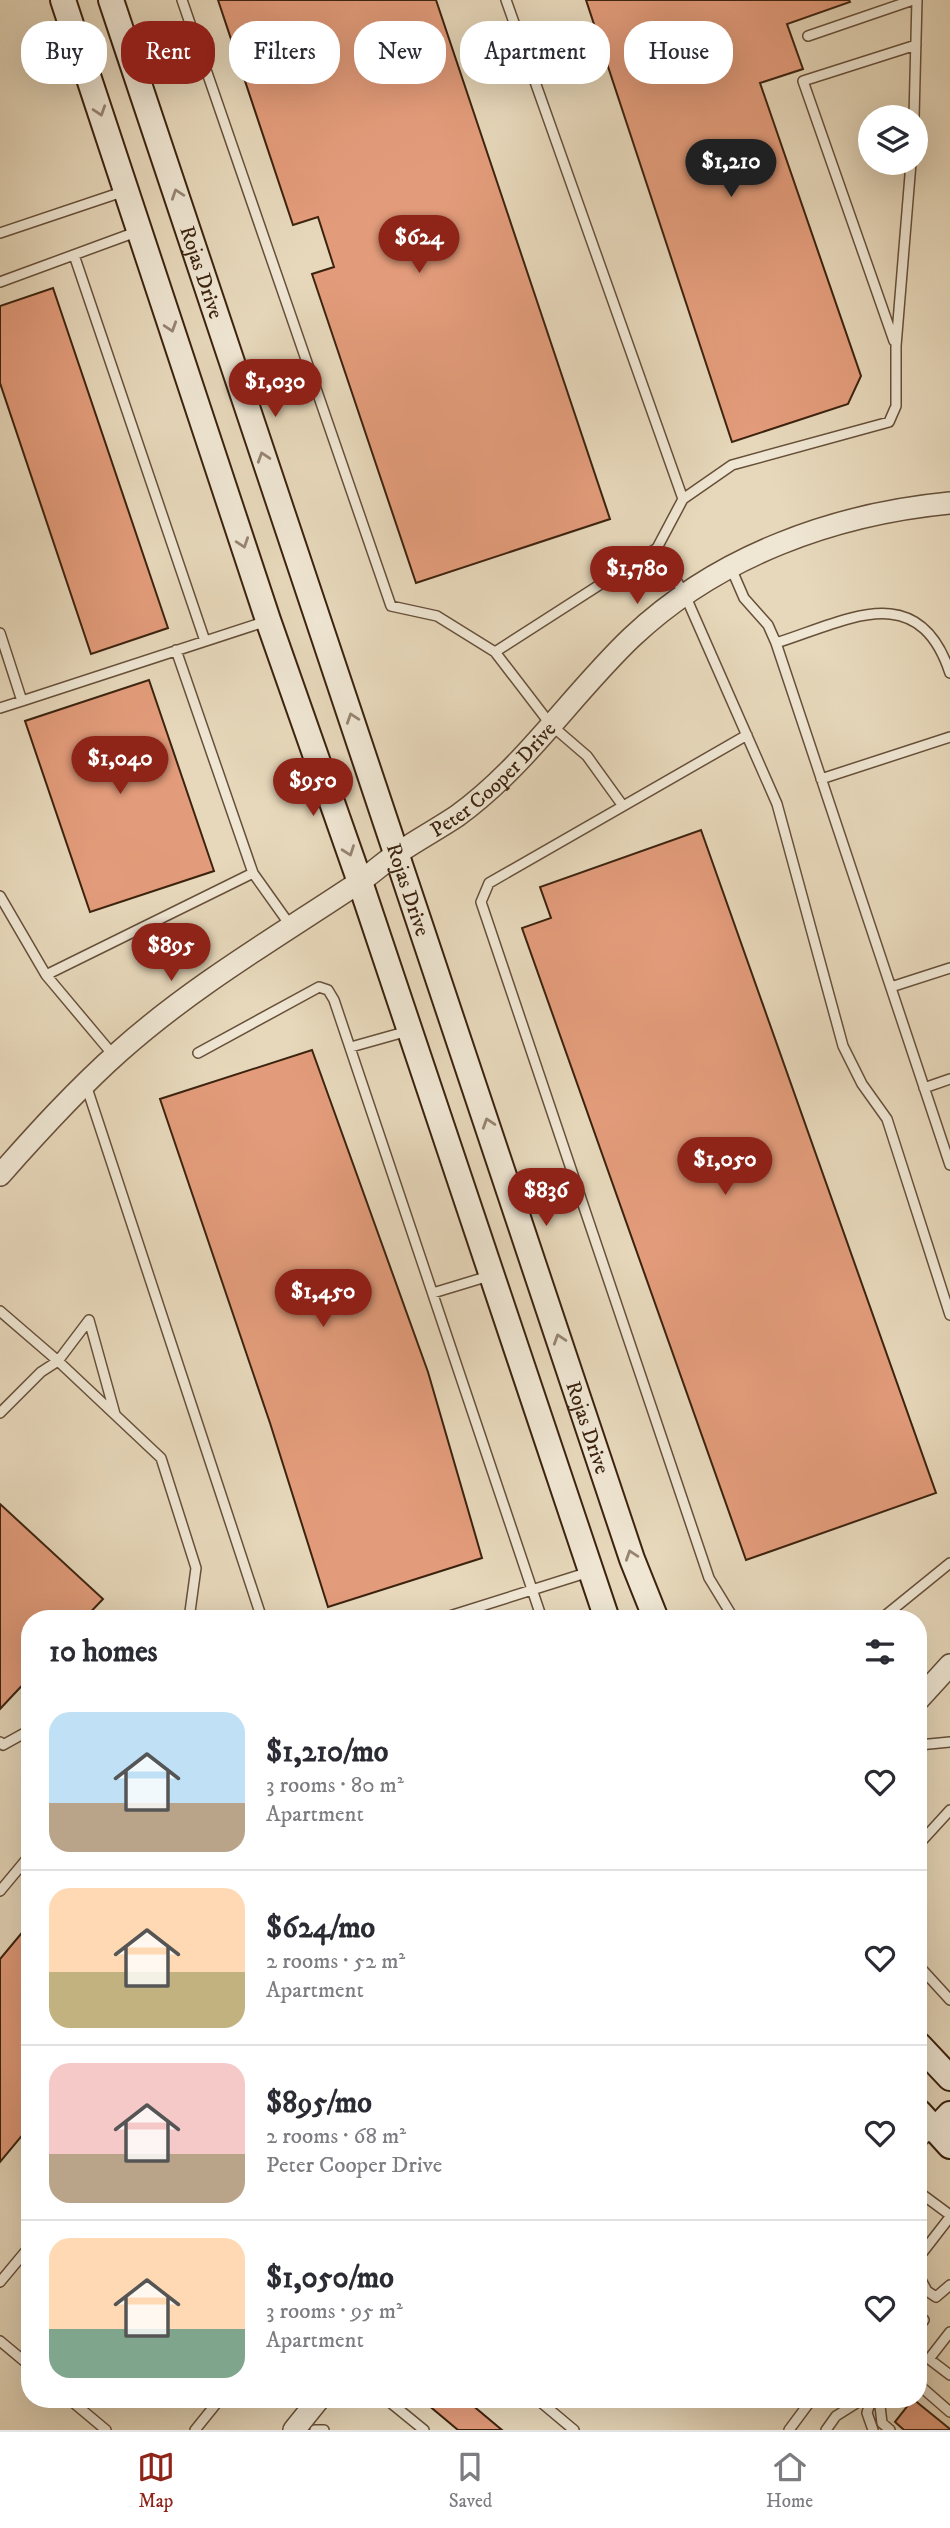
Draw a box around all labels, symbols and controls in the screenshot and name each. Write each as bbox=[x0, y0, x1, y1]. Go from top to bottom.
chip: Buy bbox=[21, 21, 107, 84]
chip: Rent bbox=[121, 21, 215, 84]
chip: Filters bbox=[229, 21, 340, 84]
chip: New bbox=[354, 21, 446, 84]
chip: Apartment bbox=[460, 21, 610, 84]
chip: House bbox=[624, 21, 733, 84]
one-way arrow bbox=[92, 105, 106, 117]
map controls bbox=[858, 105, 928, 175]
button: layers bbox=[858, 105, 928, 175]
pin: $1,210 bbox=[674, 140, 788, 199]
text: $1,210 bbox=[701, 147, 761, 176]
one-way arrow bbox=[171, 188, 185, 201]
pin: $624 bbox=[378, 216, 460, 275]
street label: Rojas Drive bbox=[173, 223, 229, 323]
text: $624 bbox=[394, 223, 444, 252]
one-way arrow bbox=[163, 321, 177, 333]
pin: $1,030 bbox=[218, 360, 332, 419]
text: $1,030 bbox=[245, 367, 305, 396]
one-way arrow bbox=[257, 451, 272, 463]
one-way arrow bbox=[234, 537, 249, 549]
pin: $1,780 bbox=[580, 546, 694, 606]
text: $1,780 bbox=[606, 554, 668, 583]
one-way arrow bbox=[346, 713, 361, 725]
street label: Peter Cooper Drive bbox=[426, 717, 562, 844]
pin: $1,040 bbox=[63, 736, 177, 796]
text: $1,040 bbox=[87, 744, 153, 773]
pin: $950 bbox=[272, 758, 354, 818]
text: $950 bbox=[289, 766, 337, 795]
street label: Rojas Drive bbox=[380, 840, 435, 940]
one-way arrow bbox=[341, 844, 355, 857]
pin: $895 bbox=[130, 923, 212, 983]
text: $895 bbox=[148, 931, 194, 960]
one-way arrow bbox=[481, 1118, 496, 1130]
pin: $1,050 bbox=[668, 1138, 782, 1197]
text: $1,050 bbox=[693, 1145, 757, 1174]
pin: $836 bbox=[505, 1168, 587, 1228]
text: $836 bbox=[524, 1176, 568, 1205]
pin: $1,450 bbox=[266, 1270, 380, 1329]
text: $1,450 bbox=[291, 1277, 355, 1306]
one-way arrow bbox=[553, 1334, 567, 1346]
street label: Rojas Drive bbox=[559, 1378, 615, 1478]
one-way arrow bbox=[625, 1550, 639, 1562]
icon: filters bbox=[861, 1633, 899, 1671]
text: 10 homes bbox=[49, 1634, 158, 1671]
text: $1,210/mo bbox=[266, 1734, 388, 1771]
icon: home bbox=[105, 1740, 189, 1824]
icon: heart bbox=[861, 1763, 899, 1801]
text: 3 rooms · 80 m² bbox=[266, 1771, 404, 1800]
text: Apartment bbox=[266, 1800, 364, 1829]
text: $624/mo bbox=[266, 1910, 375, 1947]
icon: home bbox=[105, 1916, 189, 2000]
icon: heart bbox=[861, 1939, 899, 1977]
text: 2 rooms · 52 m² bbox=[266, 1947, 405, 1976]
text: Apartment bbox=[266, 1976, 364, 2005]
text: $895/mo bbox=[266, 2085, 372, 2122]
icon: home bbox=[105, 2091, 189, 2175]
icon: heart bbox=[861, 2114, 899, 2152]
text: 2 rooms · 68 m² bbox=[266, 2122, 406, 2151]
text: Peter Cooper Drive bbox=[266, 2151, 442, 2180]
text: $1,050/mo bbox=[266, 2260, 394, 2297]
icon: home bbox=[105, 2266, 189, 2350]
icon: heart bbox=[861, 2289, 899, 2327]
text: 3 rooms · 95 m² bbox=[266, 2297, 403, 2326]
text: Apartment bbox=[266, 2326, 364, 2355]
tab: Map bbox=[137, 2448, 175, 2513]
tab: Saved bbox=[449, 2448, 492, 2513]
tab: Home bbox=[766, 2448, 813, 2513]

